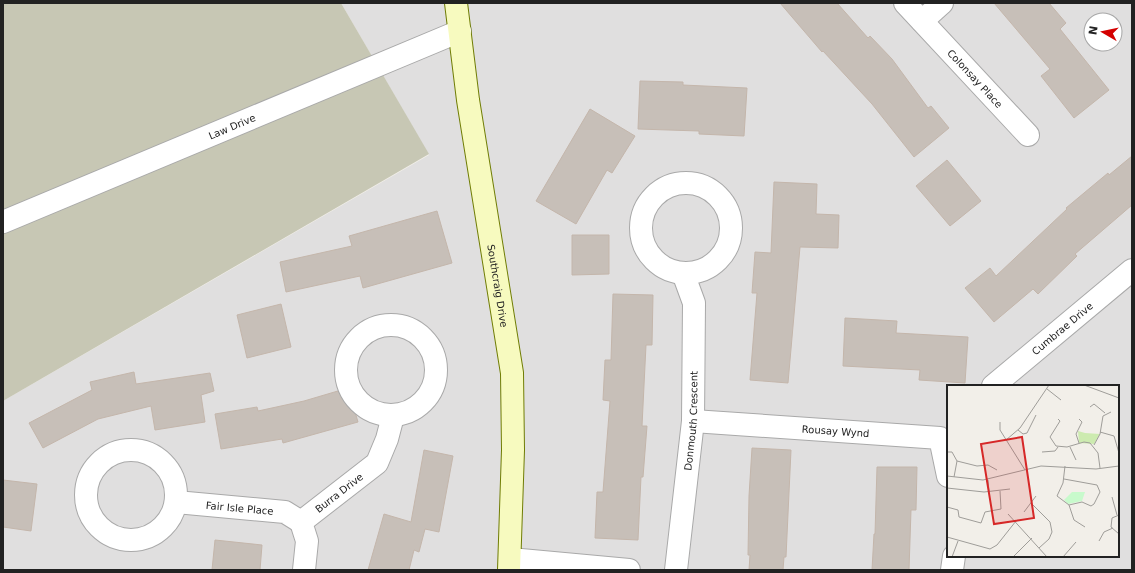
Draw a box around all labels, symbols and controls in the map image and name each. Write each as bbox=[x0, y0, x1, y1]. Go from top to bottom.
north arrow bbox=[1083, 12, 1123, 52]
text: N bbox=[1086, 25, 1101, 36]
street label: Colonsay Place bbox=[945, 47, 1005, 110]
street label: Law Drive bbox=[207, 112, 257, 141]
street label: Southcraig Drive bbox=[486, 244, 510, 328]
street label: Cumbrae Drive bbox=[1030, 300, 1095, 357]
street label: Donmouth Crescent bbox=[682, 371, 699, 471]
inset map bbox=[947, 385, 1119, 557]
street label: Rousay Wynd bbox=[801, 423, 870, 439]
street label: Burra Drive bbox=[313, 471, 365, 515]
street label: Fair Isle Place bbox=[205, 499, 274, 516]

